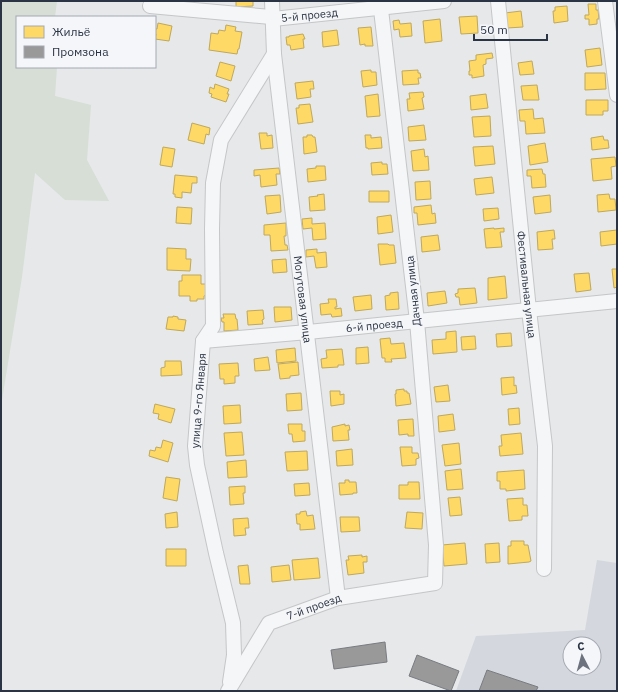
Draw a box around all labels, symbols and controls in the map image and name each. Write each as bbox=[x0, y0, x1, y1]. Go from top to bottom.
street label: 5-й проезд bbox=[280, 5, 339, 25]
legend bbox=[16, 16, 156, 68]
scale bar bbox=[474, 16, 547, 42]
text: 50 m bbox=[480, 22, 508, 37]
text: Жильё bbox=[52, 24, 91, 39]
text: Промзона bbox=[52, 44, 109, 59]
street label: Фестивальная улица bbox=[514, 230, 539, 339]
street label: Могутовая улица bbox=[291, 255, 315, 344]
street label: Дачная улица bbox=[402, 255, 424, 327]
street label: 6-й проезд bbox=[345, 315, 404, 335]
street label: улица 9-го Января bbox=[188, 353, 209, 449]
street label: 7-й проезд bbox=[285, 590, 343, 623]
north arrow bbox=[562, 636, 602, 676]
text: С bbox=[577, 639, 585, 653]

